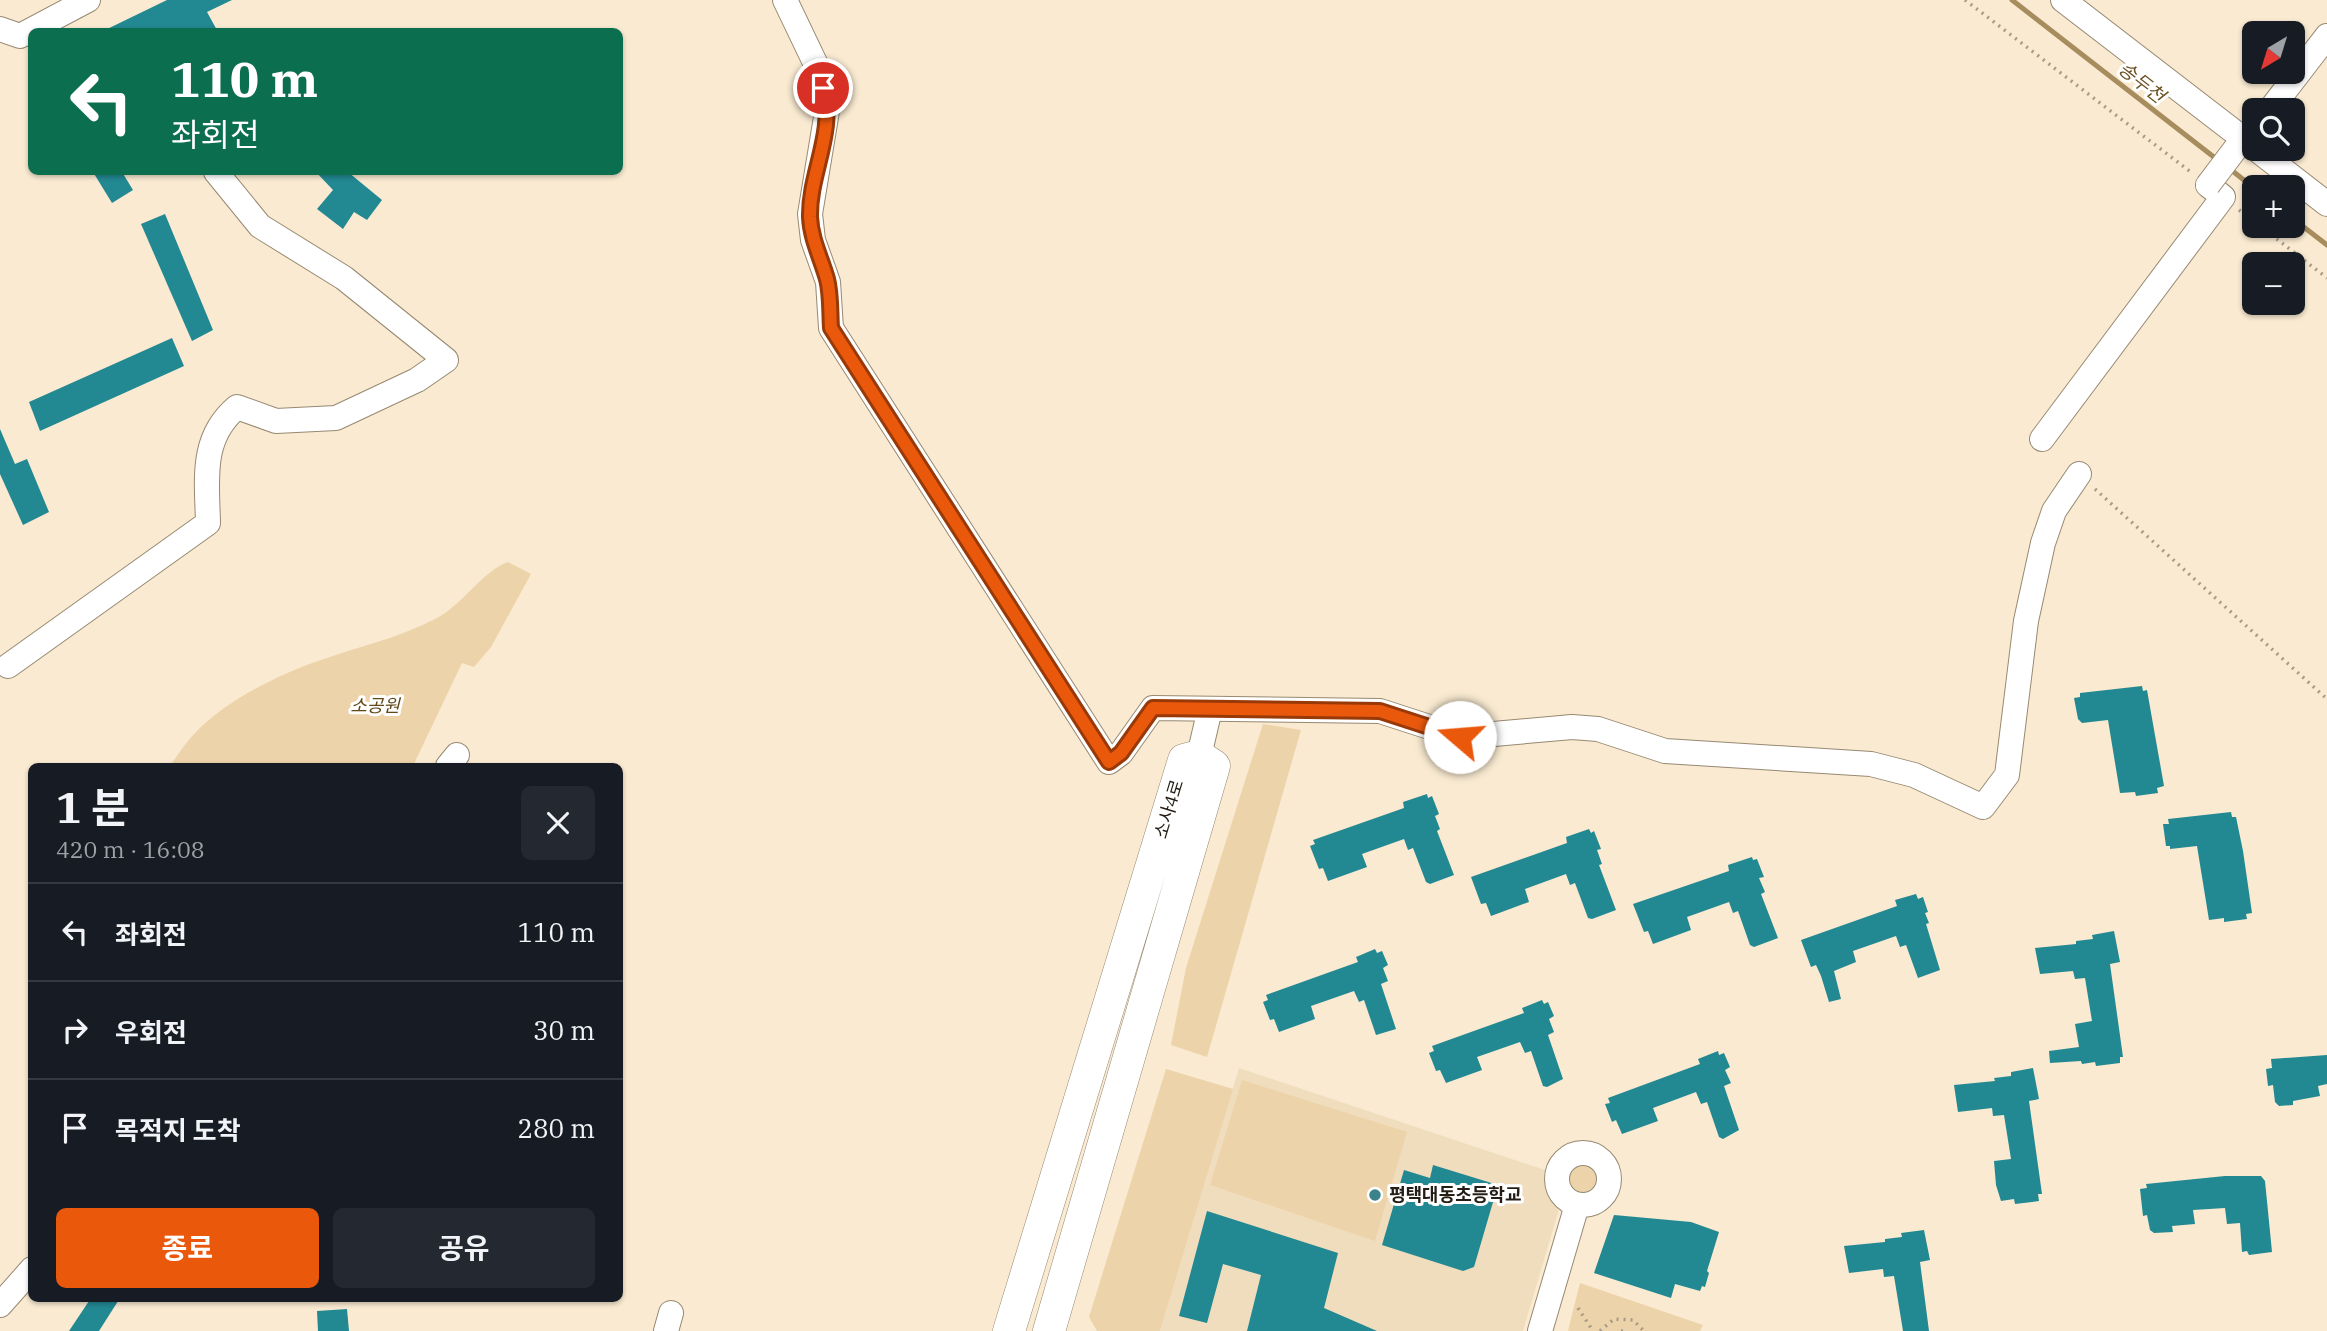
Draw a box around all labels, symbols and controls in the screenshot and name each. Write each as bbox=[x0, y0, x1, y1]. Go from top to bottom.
north arrow bbox=[2242, 21, 2305, 84]
map controls bbox=[2242, 21, 2305, 315]
text: 110 m bbox=[171, 47, 318, 110]
icon: left bbox=[56, 56, 147, 147]
water label: 송두천 bbox=[2114, 56, 2171, 109]
pin bbox=[793, 58, 853, 118]
icon: arrive bbox=[804, 69, 842, 107]
button: search bbox=[2242, 98, 2305, 161]
text: 좌회전 bbox=[171, 113, 259, 155]
button: + bbox=[2242, 175, 2305, 238]
button: − bbox=[2242, 252, 2305, 315]
park label: 소공원 bbox=[350, 694, 401, 717]
position arrow bbox=[1423, 700, 1497, 774]
street label: 소사4로 bbox=[1149, 777, 1188, 841]
text: 1 분 bbox=[56, 780, 130, 835]
button: close bbox=[521, 786, 595, 860]
text: 420 m · 16:08 bbox=[56, 834, 205, 864]
icon: left bbox=[56, 913, 94, 951]
text: 110 m bbox=[517, 915, 595, 949]
text: 좌회전 bbox=[115, 917, 187, 951]
icon: right bbox=[56, 1011, 94, 1049]
text: 30 m bbox=[533, 1013, 595, 1047]
text: 우회전 bbox=[115, 1015, 187, 1049]
icon: arrive bbox=[56, 1109, 94, 1147]
text: 280 m bbox=[517, 1111, 595, 1145]
text: 목적지 도착 bbox=[115, 1113, 241, 1147]
place label: 평택대동초등학교 bbox=[1389, 1183, 1521, 1206]
marker: 평택대동초등학교 bbox=[1367, 1187, 1383, 1203]
button: 종료 bbox=[56, 1208, 319, 1288]
button: 공유 bbox=[333, 1208, 595, 1288]

